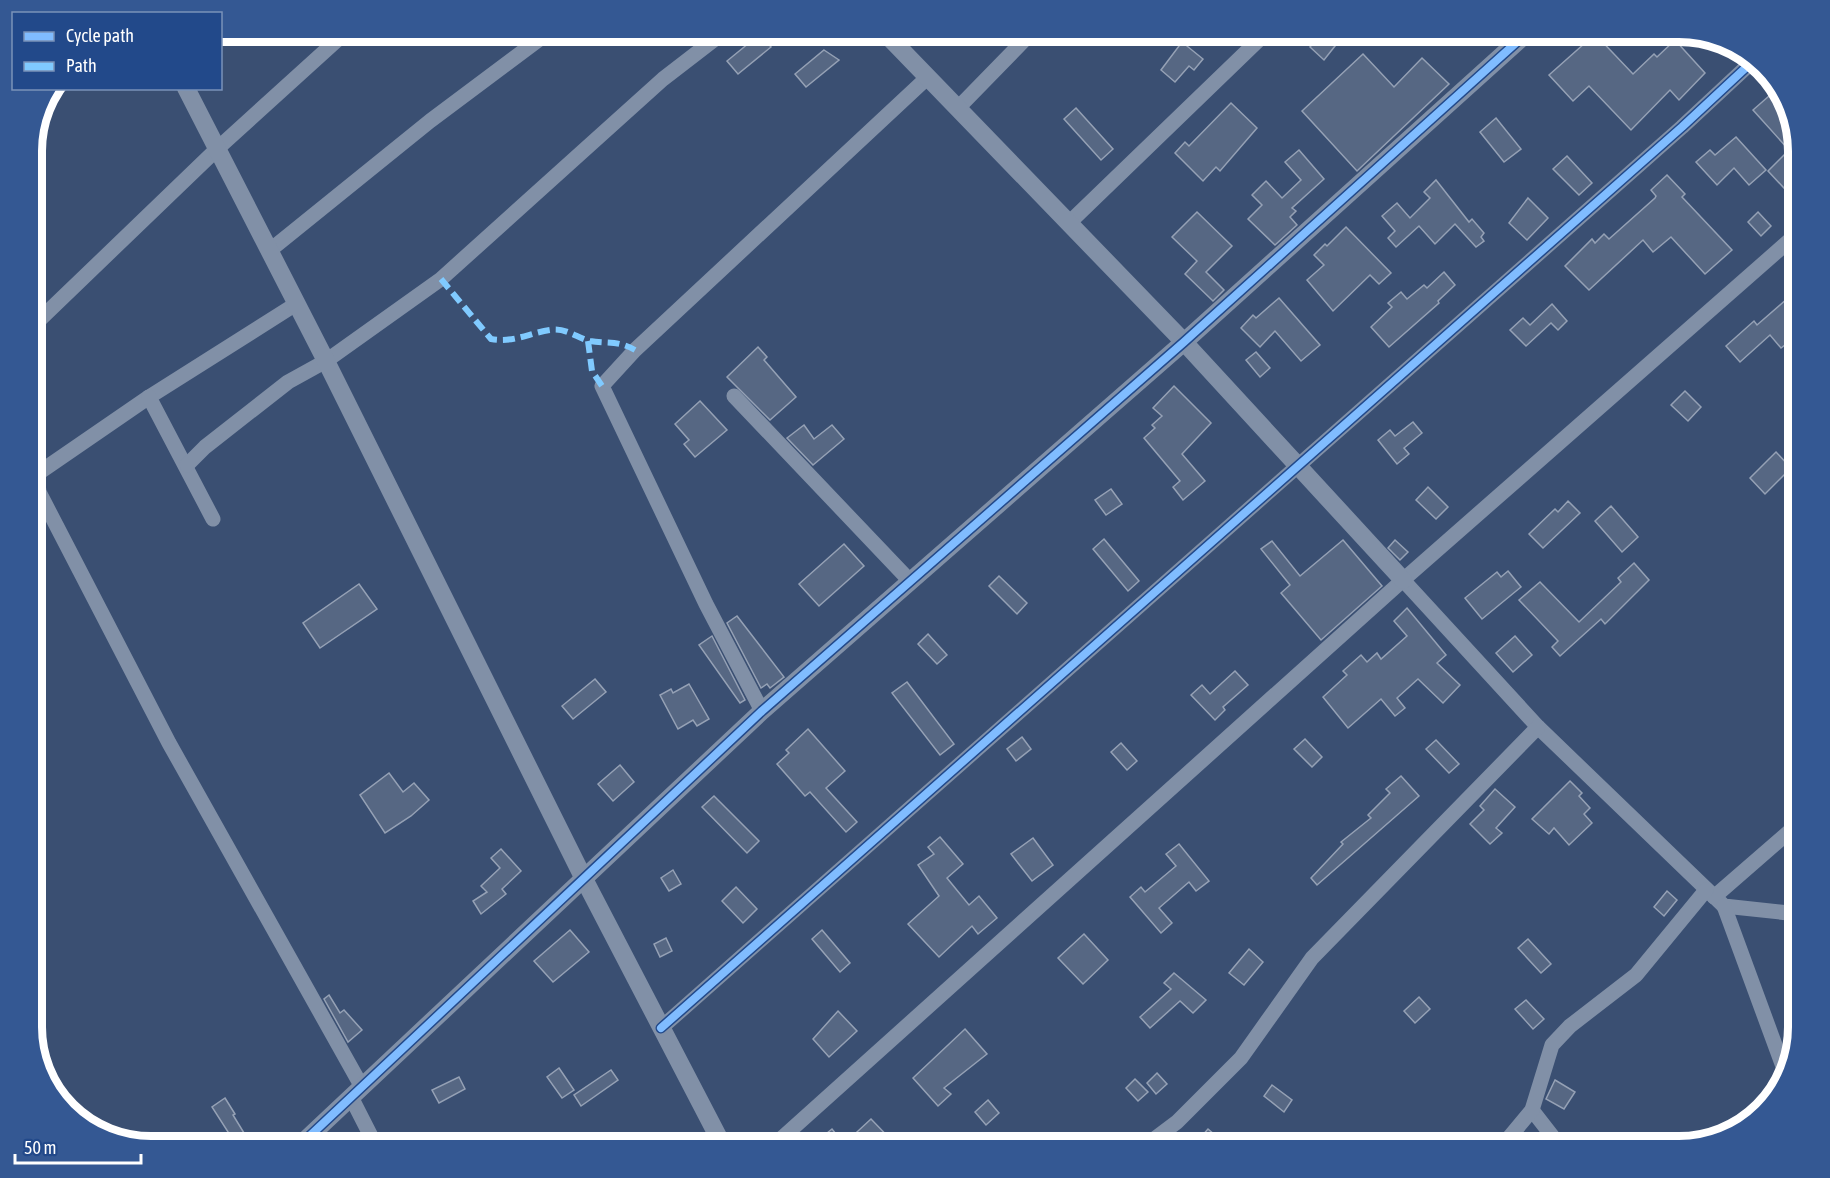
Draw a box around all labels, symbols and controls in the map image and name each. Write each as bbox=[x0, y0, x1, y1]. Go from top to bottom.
legend bbox=[12, 12, 222, 90]
text: Cycle path bbox=[66, 25, 134, 46]
text: Path bbox=[66, 55, 97, 76]
scale bar bbox=[15, 1127, 141, 1165]
text: 50 m bbox=[24, 1137, 56, 1158]

